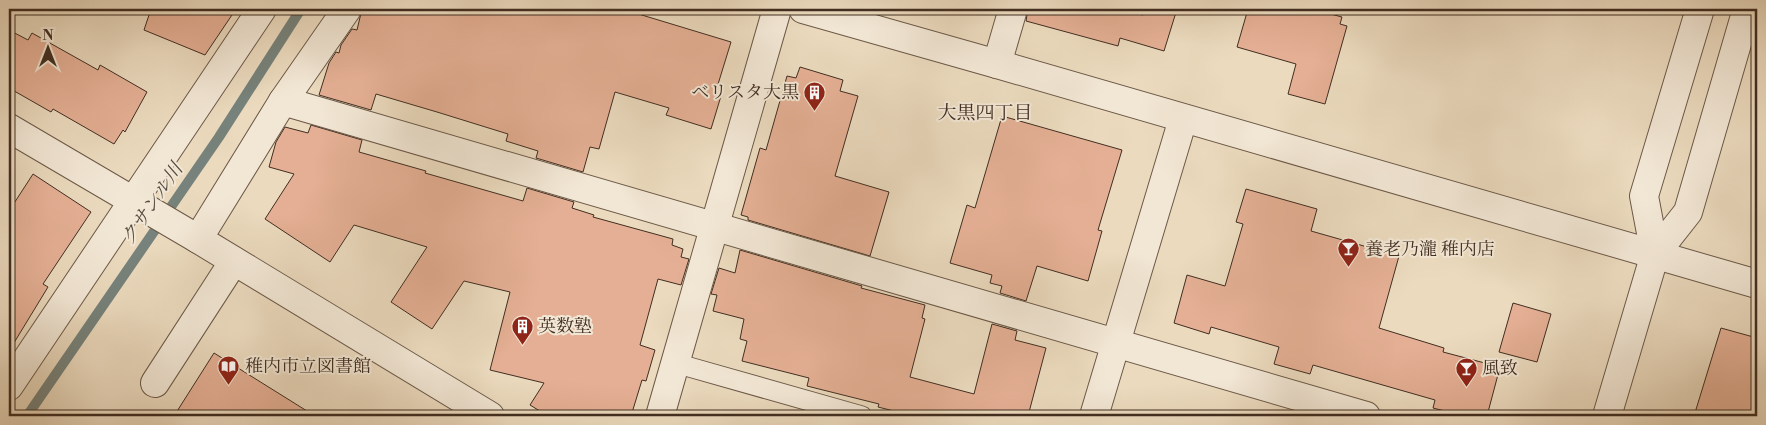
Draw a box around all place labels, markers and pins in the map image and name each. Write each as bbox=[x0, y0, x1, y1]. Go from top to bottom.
building icon: ベリスタ大黒 bbox=[803, 80, 827, 111]
place label: ベリスタ大黒 bbox=[691, 81, 799, 104]
bar icon: 養老乃瀧 稚内店 bbox=[1337, 237, 1361, 268]
place label: 養老乃瀧 稚内店 bbox=[1365, 238, 1495, 261]
building icon: 英数塾 bbox=[510, 314, 534, 345]
place label: 英数塾 bbox=[538, 315, 592, 338]
library icon: 稚内市立図書館 bbox=[217, 354, 241, 385]
place label: 稚内市立図書館 bbox=[245, 355, 371, 378]
bar icon: 風致 bbox=[1454, 356, 1478, 387]
place label: 風致 bbox=[1482, 357, 1518, 380]

